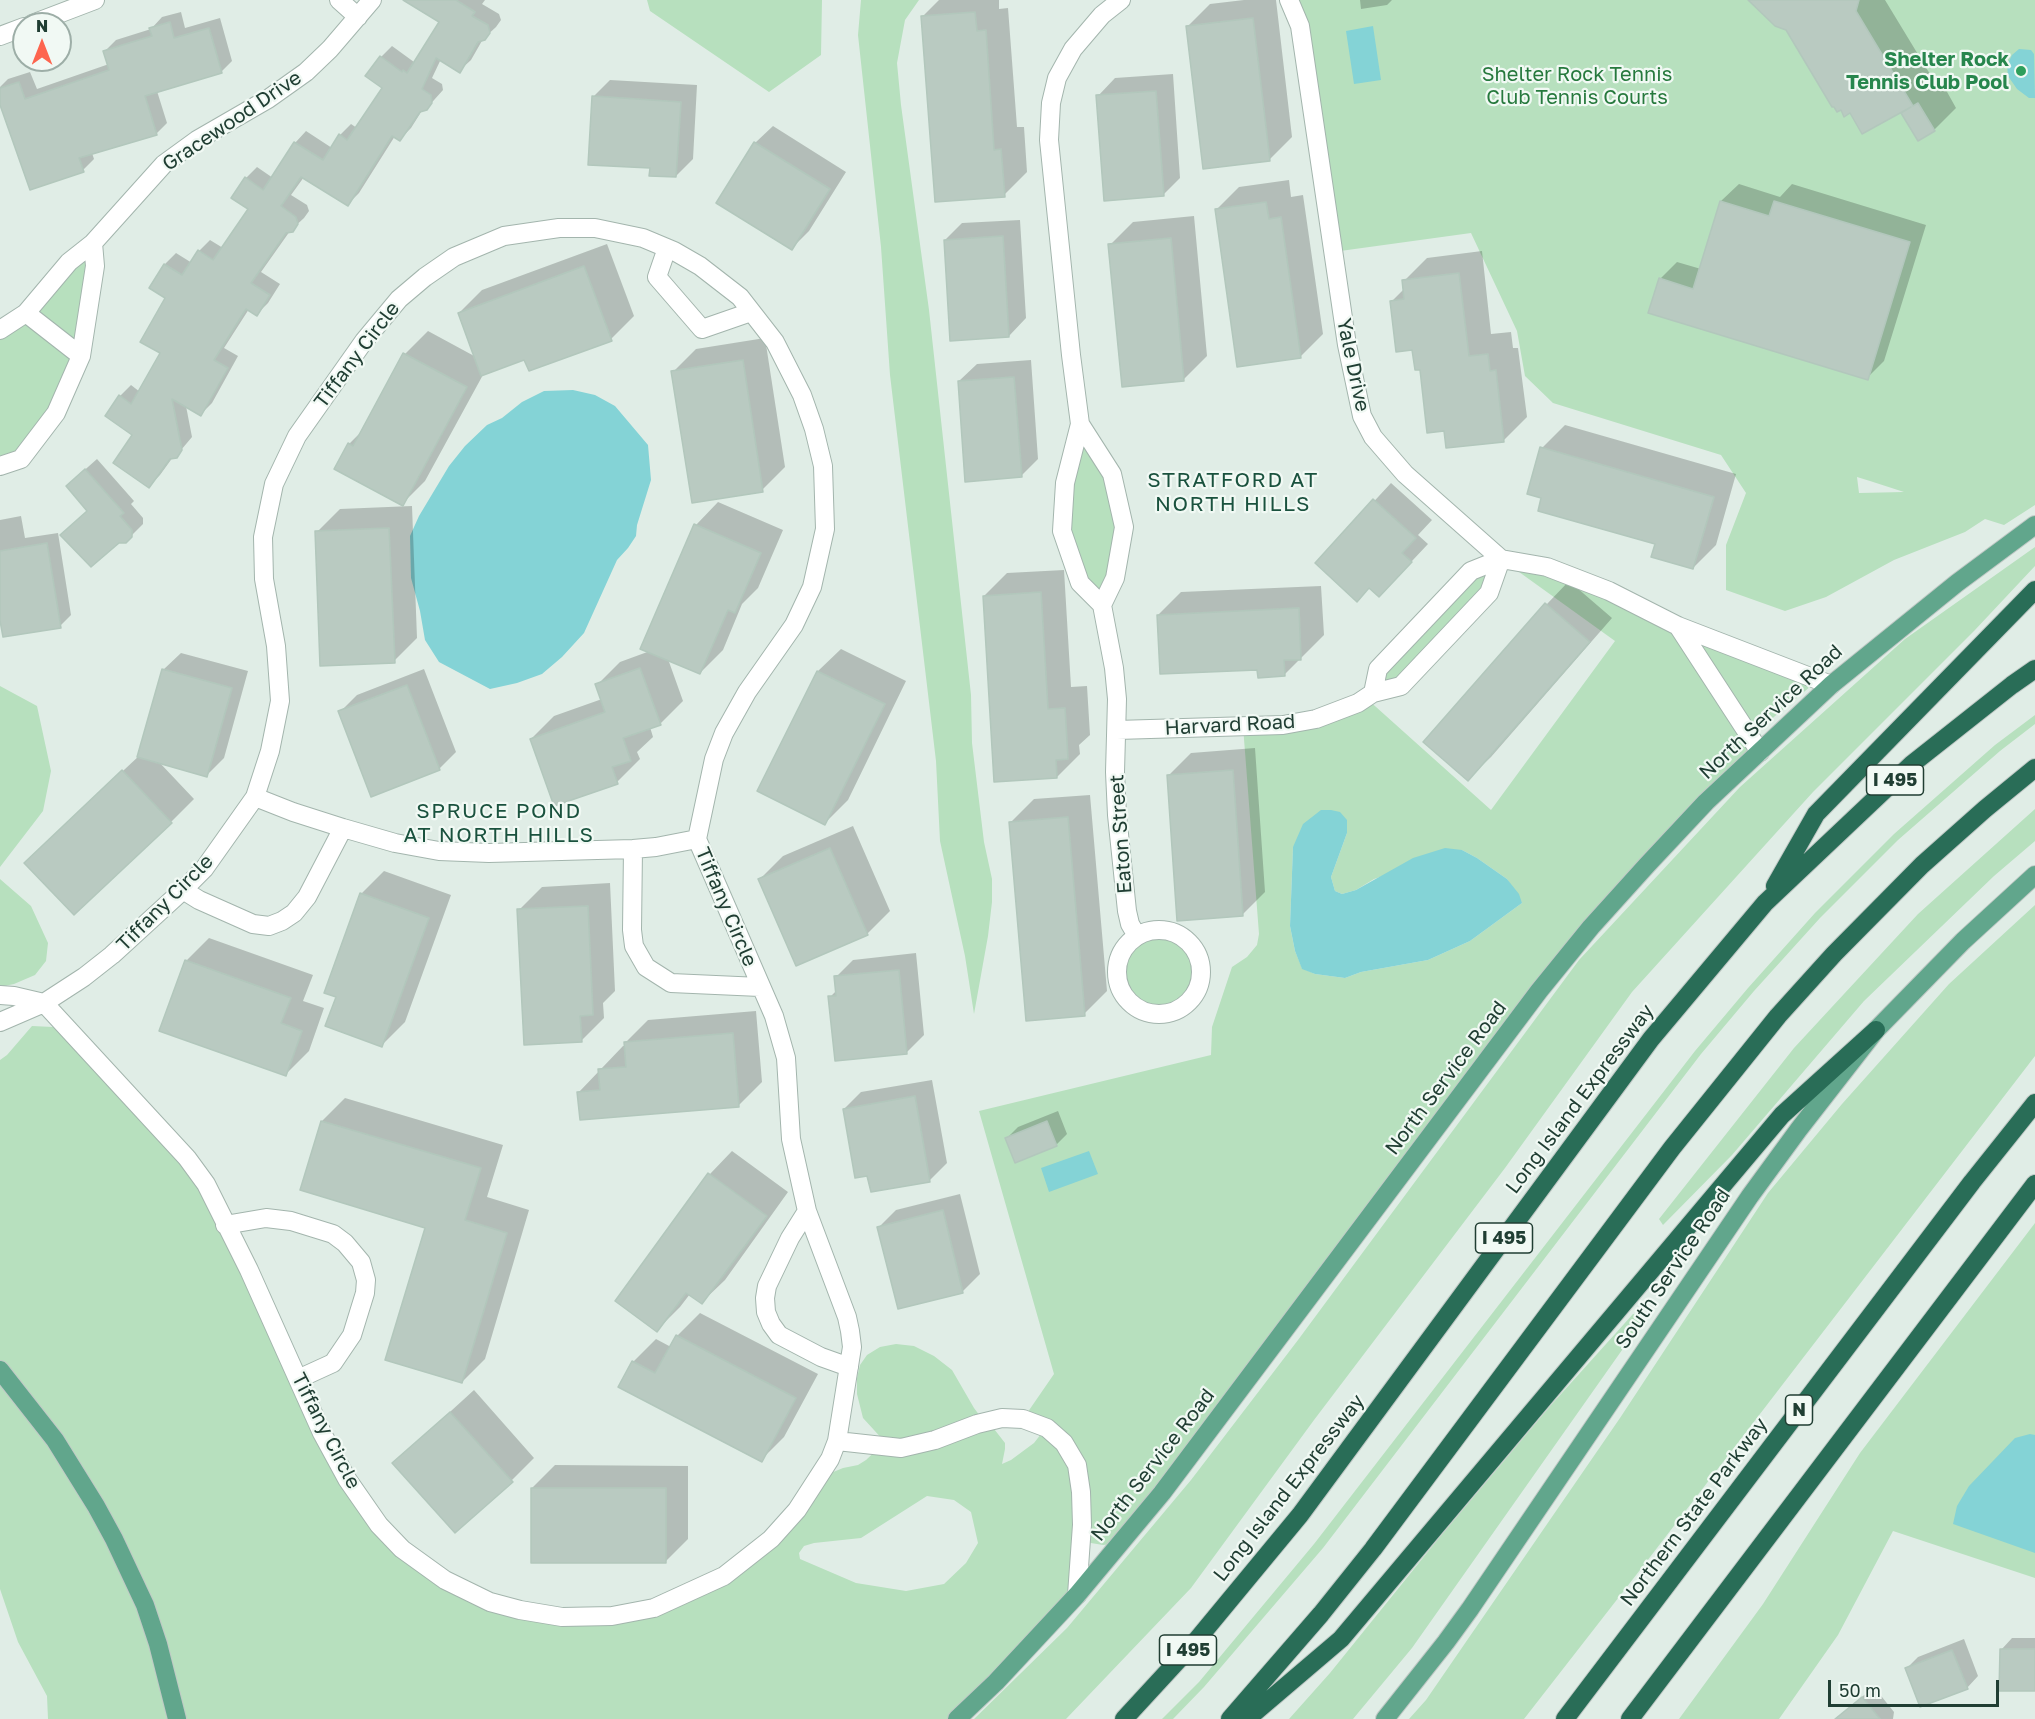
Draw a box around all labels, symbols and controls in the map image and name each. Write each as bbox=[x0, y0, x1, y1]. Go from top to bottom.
north arrow bbox=[12, 12, 72, 72]
text: N bbox=[36, 16, 48, 36]
place label: Shelter Rock Tennis Club Pool bbox=[1846, 48, 2009, 95]
park label: Shelter Rock Tennis Club Tennis Courts bbox=[1482, 63, 1672, 110]
marker: Shelter Rock Tennis Club Pool bbox=[2014, 64, 2028, 78]
street label: Gracewood Drive bbox=[158, 66, 306, 176]
street label: Tiffany Circle bbox=[309, 297, 405, 413]
street label: Yale Drive bbox=[1331, 316, 1375, 414]
district label: STRATFORD AT NORTH HILLS bbox=[1147, 467, 1319, 517]
street label: North Service Road bbox=[1695, 640, 1847, 784]
street label: Harvard Road bbox=[1164, 710, 1296, 740]
road number: I 495 bbox=[1866, 765, 1924, 795]
street label: Eaton Street bbox=[1105, 774, 1137, 894]
district label: SPRUCE POND AT NORTH HILLS bbox=[404, 798, 594, 848]
street label: Tiffany Circle bbox=[690, 844, 762, 970]
street label: Tiffany Circle bbox=[112, 850, 218, 956]
street label: North Service Road bbox=[1380, 996, 1512, 1160]
street label: Long Island Expressway bbox=[1501, 1000, 1659, 1198]
street label: South Service Road bbox=[1610, 1184, 1736, 1354]
road number: I 495 bbox=[1476, 1223, 1532, 1253]
street label: Tiffany Circle bbox=[287, 1369, 365, 1493]
street label: North Service Road bbox=[1086, 1384, 1220, 1546]
street label: Long Island Expressway bbox=[1209, 1390, 1369, 1586]
road number: N bbox=[1786, 1395, 1812, 1425]
street label: Northern State Parkway bbox=[1615, 1413, 1773, 1611]
road number: I 495 bbox=[1160, 1635, 1216, 1665]
scale bar bbox=[1831, 1668, 2002, 1706]
text: 50 m bbox=[1839, 1679, 1881, 1701]

